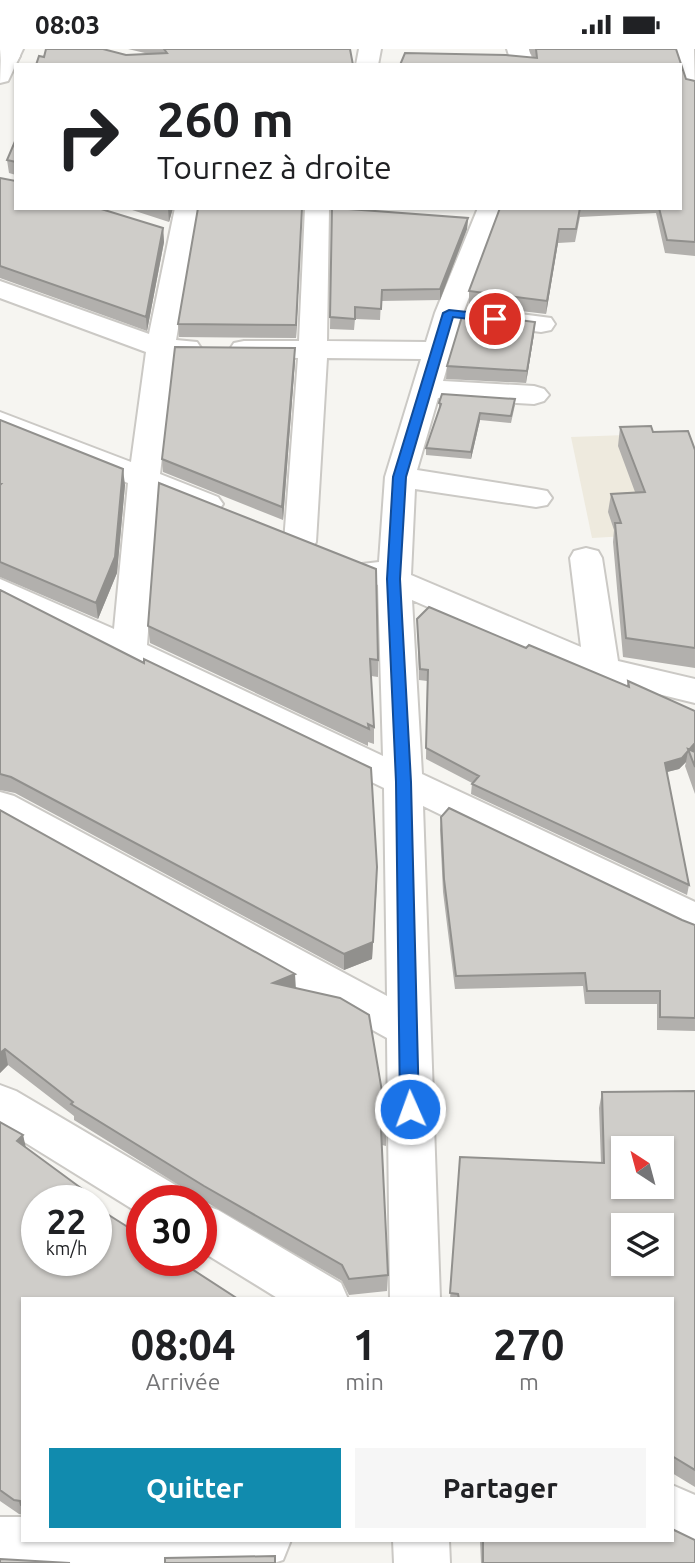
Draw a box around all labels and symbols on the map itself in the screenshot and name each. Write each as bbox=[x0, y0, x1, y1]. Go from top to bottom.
pin bbox=[465, 289, 525, 349]
position arrow bbox=[373, 1072, 447, 1146]
north arrow bbox=[611, 1136, 674, 1199]
speed limit sign: 30 bbox=[126, 1185, 217, 1276]

